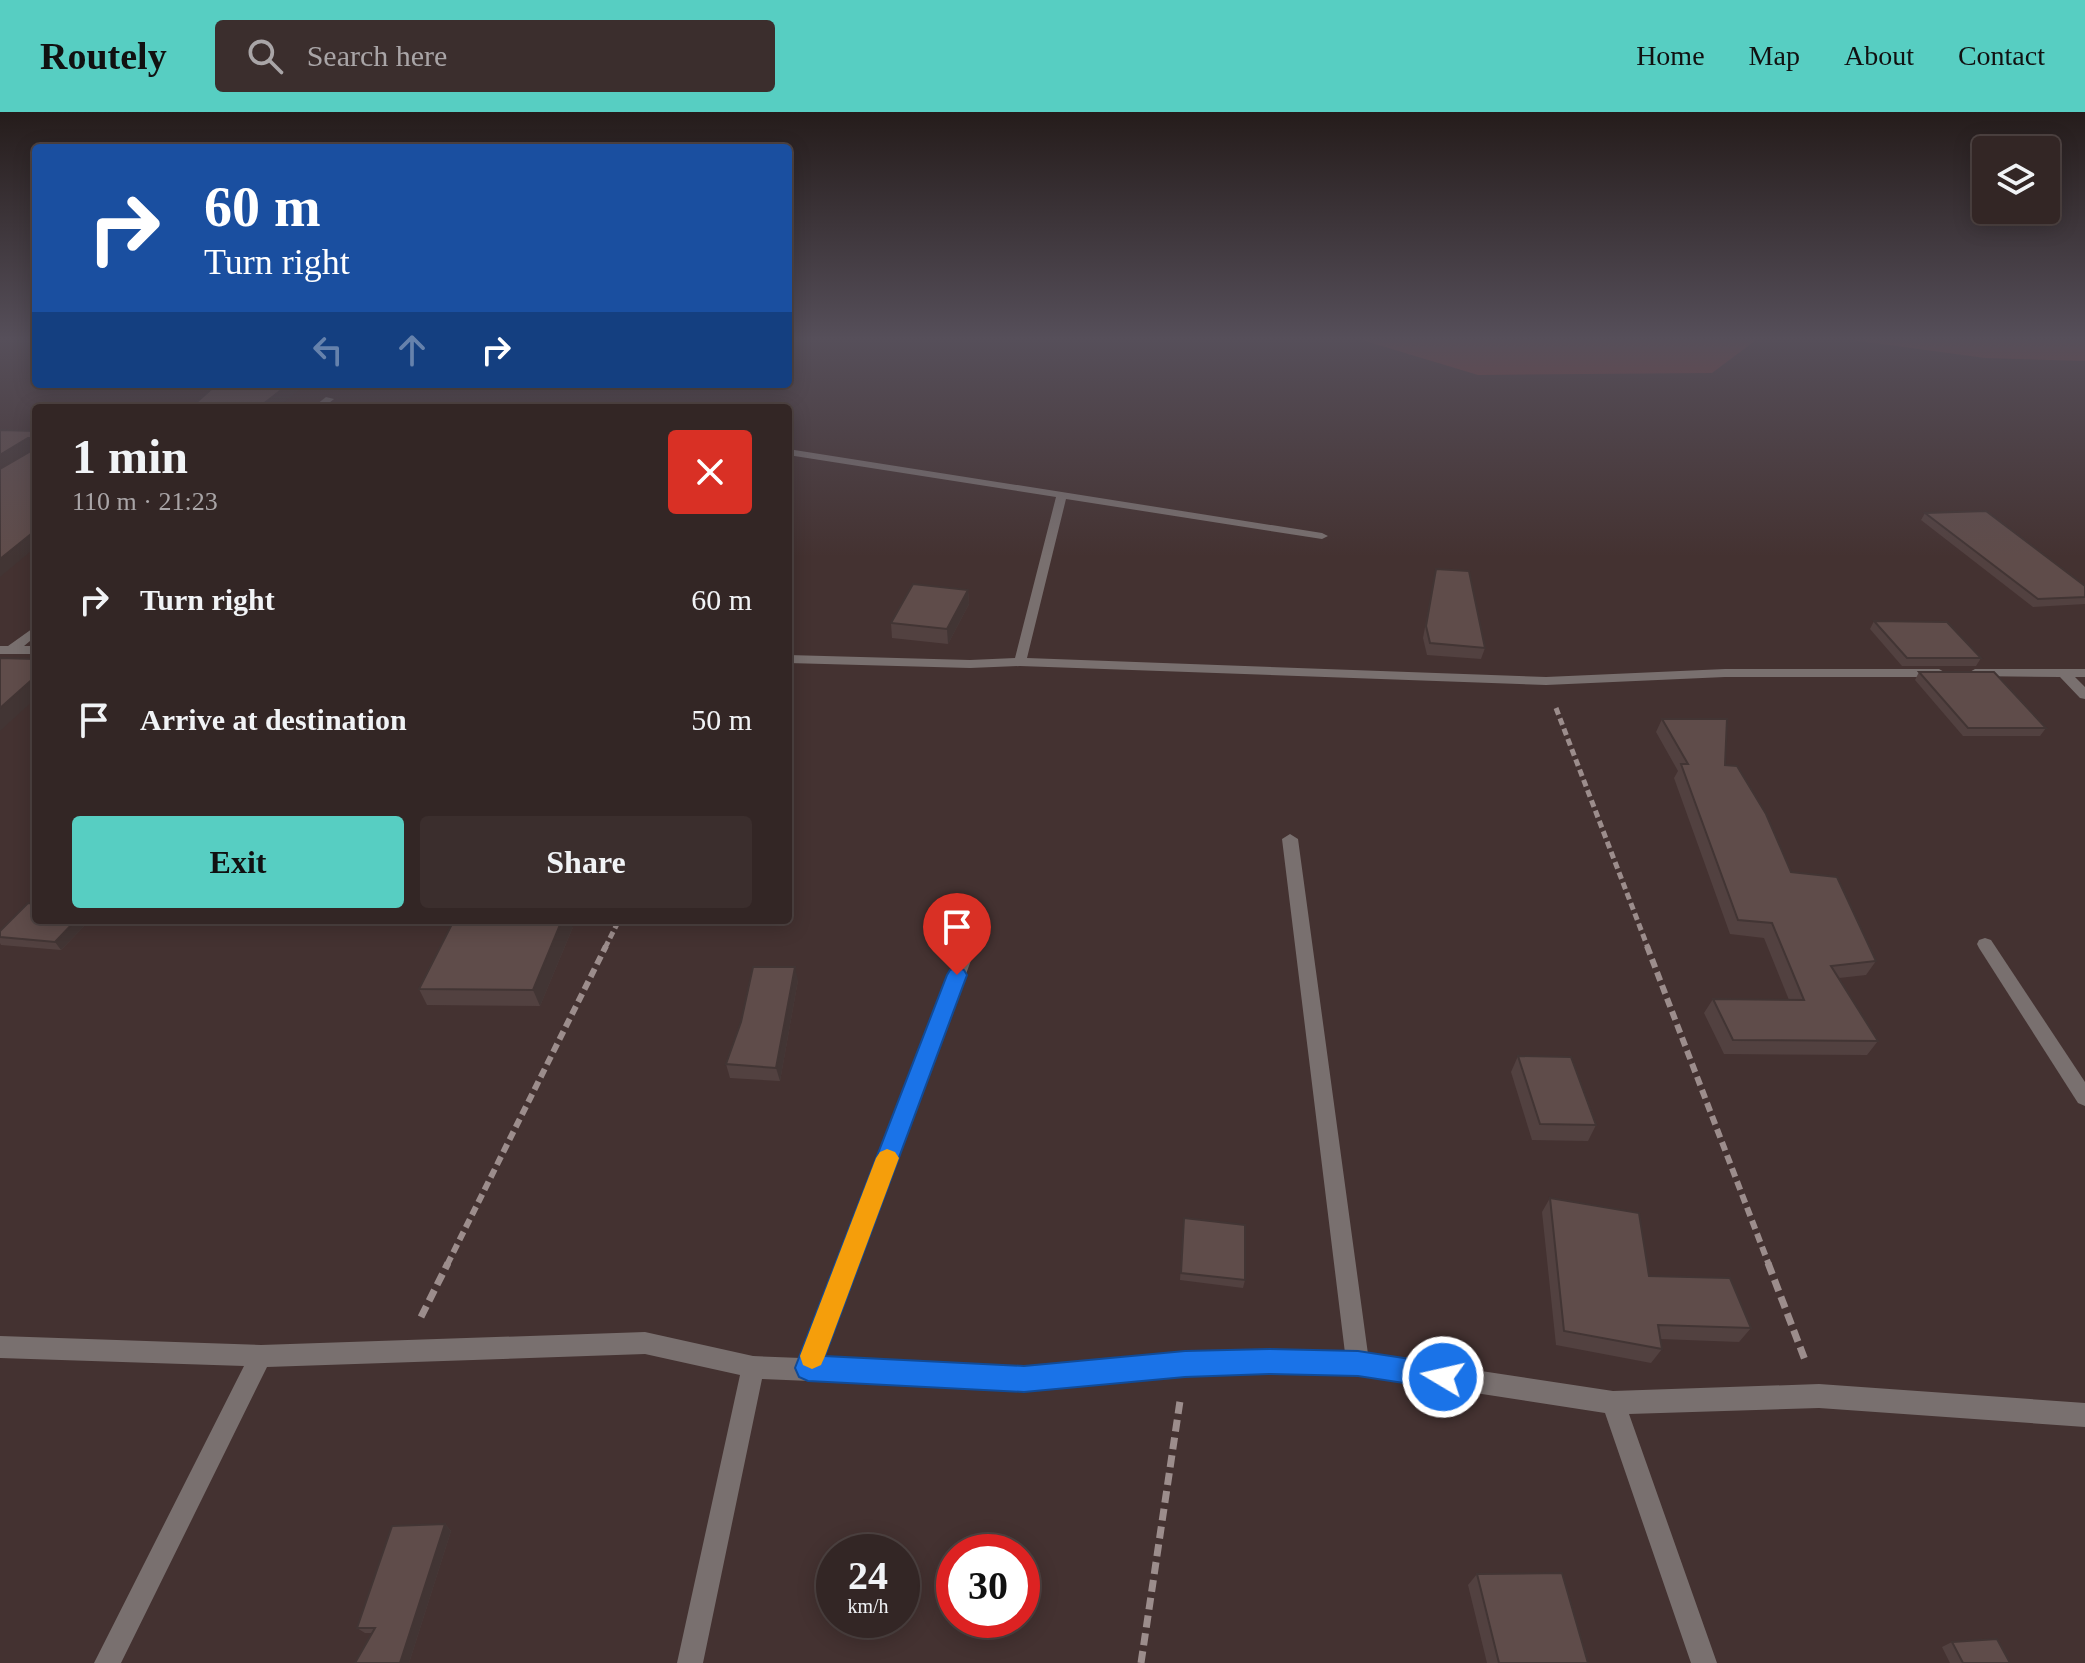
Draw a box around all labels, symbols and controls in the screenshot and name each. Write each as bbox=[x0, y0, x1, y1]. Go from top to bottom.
search box bbox=[215, 20, 775, 92]
icon: search bbox=[243, 34, 287, 78]
text: Routely bbox=[40, 35, 167, 77]
text: Search here bbox=[307, 39, 447, 72]
text: Home bbox=[1636, 40, 1705, 71]
text: Map bbox=[1749, 40, 1800, 71]
text: About bbox=[1844, 40, 1914, 71]
text: Contact bbox=[1958, 40, 2045, 71]
map controls bbox=[1972, 136, 2060, 224]
button: layers bbox=[1972, 136, 2060, 224]
icon: right bbox=[72, 176, 176, 280]
text: 60 m bbox=[204, 176, 321, 238]
text: Turn right bbox=[204, 242, 350, 282]
icon: left bbox=[306, 328, 350, 372]
icon: ahead bbox=[390, 328, 434, 372]
icon: right bbox=[474, 328, 518, 372]
text: 1 min bbox=[72, 430, 188, 483]
button: close bbox=[668, 430, 752, 514]
text: 110 m · 21:23 bbox=[72, 487, 218, 516]
icon: right bbox=[72, 578, 116, 622]
text: Turn right bbox=[140, 583, 275, 616]
text: 60 m bbox=[691, 583, 752, 616]
icon: arrive bbox=[72, 698, 116, 742]
text: Arrive at destination bbox=[140, 703, 407, 736]
text: 50 m bbox=[691, 703, 752, 736]
button: Exit bbox=[72, 816, 404, 908]
button: Share bbox=[420, 816, 752, 908]
pin bbox=[923, 893, 991, 975]
icon: arrive bbox=[935, 905, 979, 949]
position arrow bbox=[1401, 1335, 1485, 1419]
speed limit sign: 30 bbox=[936, 1534, 1040, 1638]
text: 24 bbox=[848, 1553, 888, 1598]
text: km/h bbox=[847, 1595, 889, 1617]

